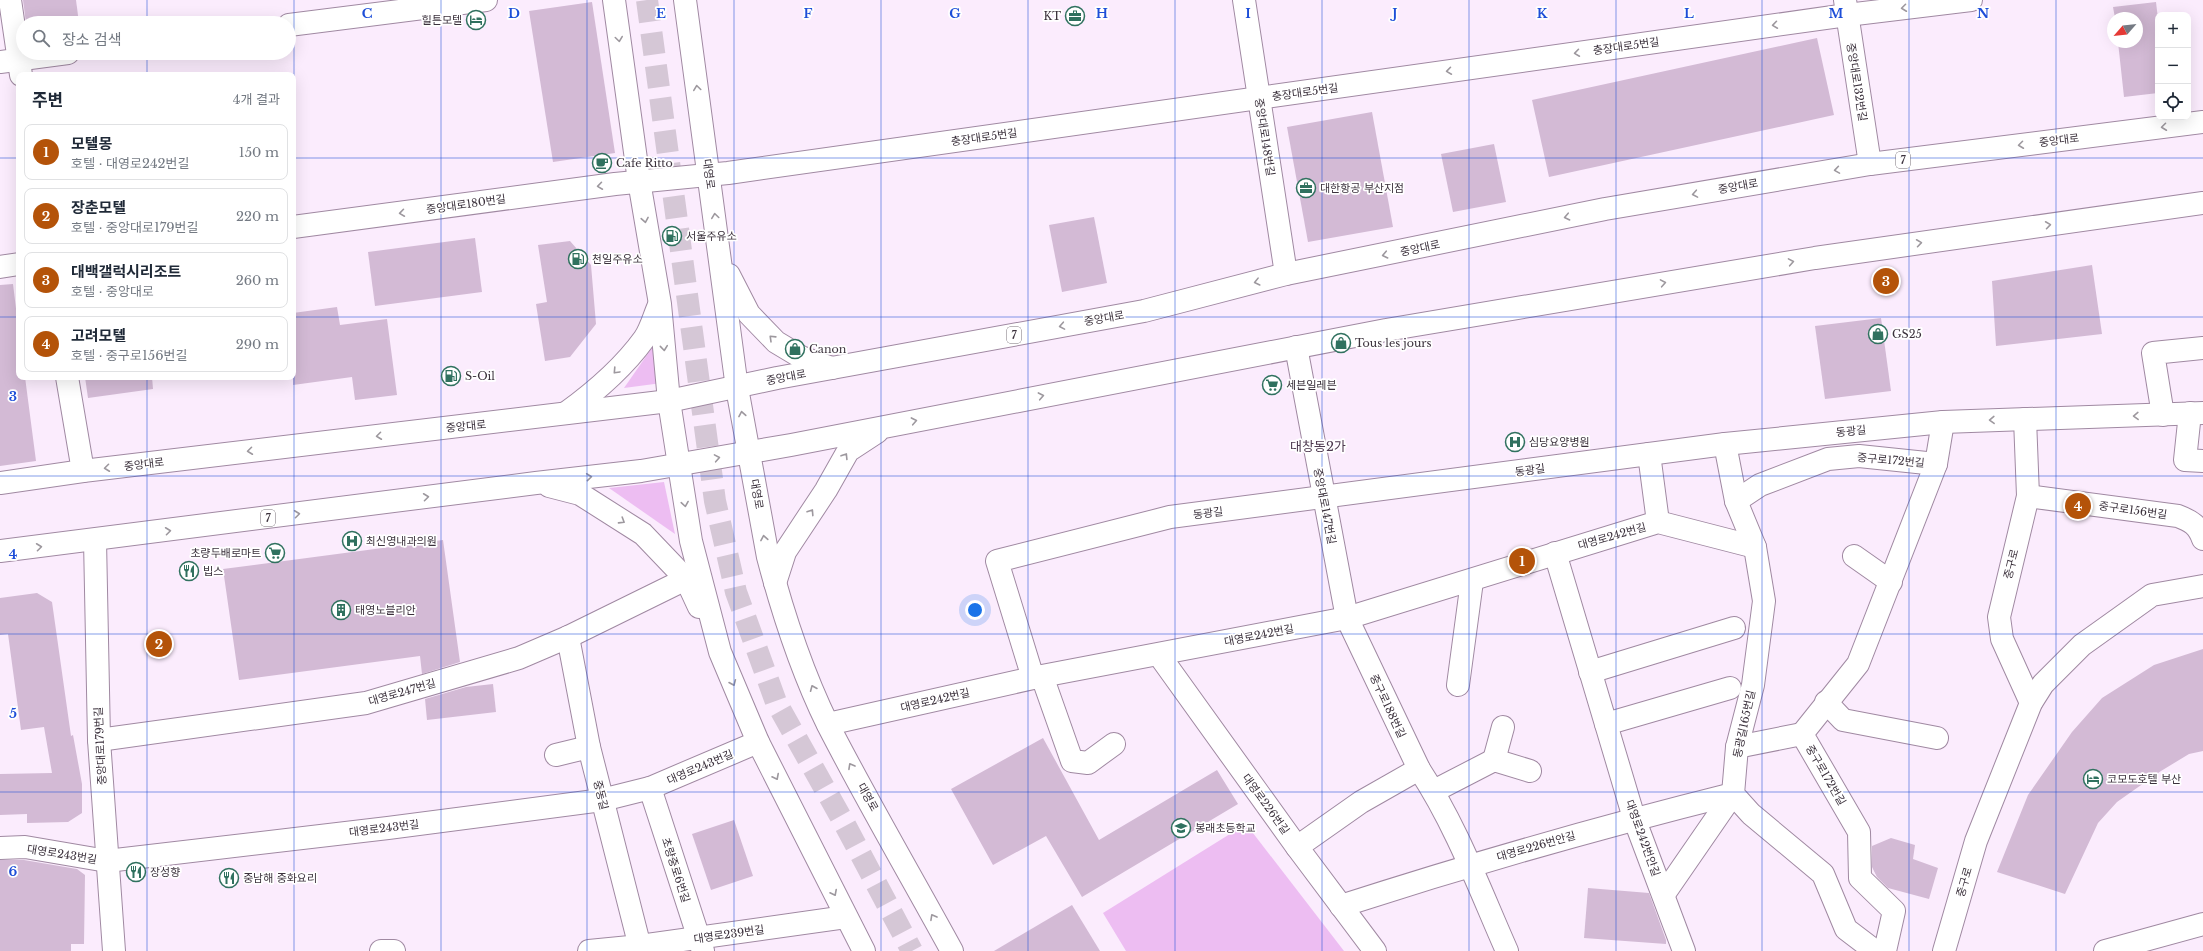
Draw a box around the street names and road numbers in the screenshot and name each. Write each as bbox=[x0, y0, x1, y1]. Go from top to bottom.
street label: 충장대로5번길 bbox=[1592, 34, 1660, 58]
street label: 중앙대로132번길 bbox=[1844, 42, 1870, 122]
street label: 충장대로5번길 bbox=[1271, 80, 1339, 104]
street label: 중앙대로148번길 bbox=[1252, 97, 1278, 177]
street label: 충장대로5번길 bbox=[950, 125, 1018, 149]
street label: 중앙대로 bbox=[2038, 131, 2080, 149]
road number: 7 bbox=[1896, 152, 1910, 168]
street label: 대영로 bbox=[700, 158, 718, 190]
street label: 중앙대로 bbox=[1717, 176, 1759, 196]
street label: 중앙대로180번길 bbox=[425, 191, 507, 217]
street label: 중앙대로 bbox=[1399, 237, 1441, 259]
street label: 중앙대로 bbox=[1083, 308, 1125, 328]
road number: 7 bbox=[1007, 327, 1021, 343]
street label: 중앙대로 bbox=[765, 366, 807, 388]
street label: 중앙대로 bbox=[445, 417, 487, 435]
street label: 동광길 bbox=[1835, 422, 1867, 440]
street label: 중구로172번길 bbox=[1857, 450, 1925, 470]
street label: 중앙대로 bbox=[123, 455, 165, 473]
street label: 동광길 bbox=[1514, 461, 1546, 479]
street label: 중앙대로147번길 bbox=[1311, 467, 1339, 545]
street label: 대영로 bbox=[747, 478, 767, 510]
street label: 중구로156번길 bbox=[2098, 498, 2168, 522]
street label: 동광길 bbox=[1192, 504, 1224, 522]
road number: 7 bbox=[261, 510, 275, 526]
street label: 대영로242번길 bbox=[1576, 520, 1648, 552]
street label: 중구로 bbox=[2001, 548, 2021, 580]
street label: 대영로242번길 bbox=[1223, 621, 1295, 649]
street label: 중구로188번길 bbox=[1367, 672, 1409, 740]
street label: 대영로247번길 bbox=[367, 676, 437, 708]
street label: 대영로242번길 bbox=[899, 685, 971, 715]
street label: 동광길165번길 bbox=[1730, 689, 1758, 759]
street label: 중앙대로179번길 bbox=[91, 707, 109, 785]
street label: 중구로172번길 bbox=[1803, 742, 1849, 808]
street label: 대영로243번길 bbox=[665, 747, 735, 787]
street label: 대영로226번길 bbox=[1239, 771, 1293, 837]
street label: 중동길 bbox=[591, 779, 611, 811]
street label: 대영로 bbox=[855, 780, 881, 814]
street label: 대영로242번안길 bbox=[1623, 798, 1663, 878]
street label: 대영로243번길 bbox=[348, 817, 420, 839]
street label: 대영로226번안길 bbox=[1495, 828, 1577, 864]
street label: 초량중로6번길 bbox=[659, 836, 693, 904]
street label: 대영로243번길 bbox=[26, 842, 98, 866]
street label: 중구로 bbox=[1953, 865, 1975, 899]
street label: 대영로239번길 bbox=[693, 922, 765, 946]

